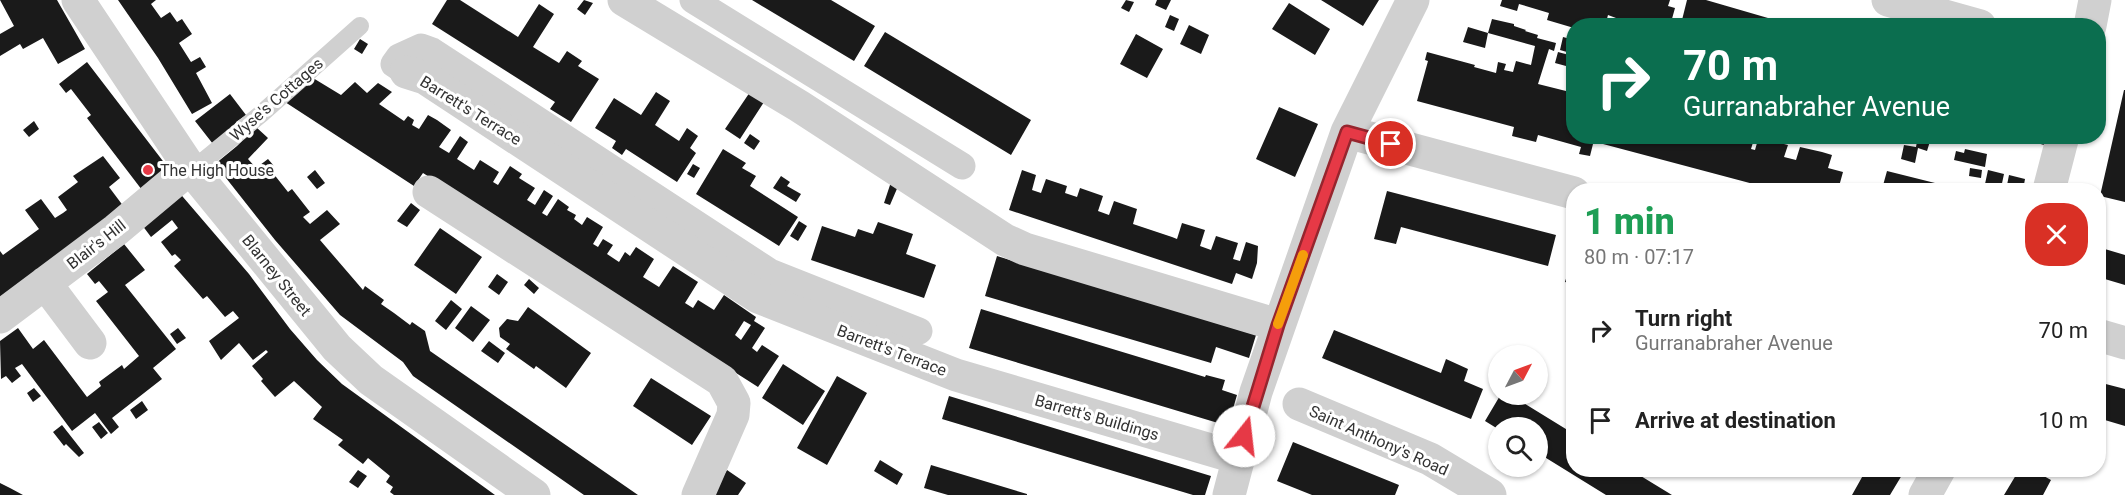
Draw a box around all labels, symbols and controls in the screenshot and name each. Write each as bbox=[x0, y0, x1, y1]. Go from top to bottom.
text: 70 m bbox=[1683, 41, 1778, 90]
icon: right bbox=[1584, 42, 1662, 120]
street label: Wyse's Cottages bbox=[226, 54, 327, 145]
street label: Barrett's Terrace bbox=[417, 72, 525, 149]
text: Gurranabraher Avenue bbox=[1683, 91, 1950, 123]
pin bbox=[1365, 118, 1416, 169]
icon: arrive bbox=[1374, 127, 1407, 160]
place label: The High House bbox=[160, 161, 274, 180]
marker: The High House bbox=[141, 163, 155, 177]
text: 1 min bbox=[1584, 201, 1675, 243]
button: close bbox=[2025, 203, 2088, 266]
street label: Blair's Hill bbox=[63, 216, 130, 273]
street label: Blarney Street bbox=[238, 231, 315, 320]
text: 80 m · 07:17 bbox=[1584, 245, 1694, 269]
text: Turn right bbox=[1635, 306, 1732, 331]
icon: right bbox=[1584, 314, 1617, 347]
text: 70 m bbox=[2039, 318, 2088, 343]
street label: Barrett's Terrace bbox=[834, 321, 949, 380]
text: Gurranabraher Avenue bbox=[1635, 331, 1833, 355]
north arrow bbox=[1488, 345, 1548, 405]
map controls bbox=[1488, 345, 1548, 477]
street label: Barrett's Buildings bbox=[1033, 391, 1161, 444]
street label: Saint Anthony's Road bbox=[1306, 401, 1451, 480]
position arrow bbox=[1212, 404, 1276, 468]
icon: arrive bbox=[1584, 404, 1617, 437]
text: Arrive at destination bbox=[1635, 408, 1836, 433]
text: 10 m bbox=[2039, 408, 2088, 433]
button: search bbox=[1488, 417, 1548, 477]

